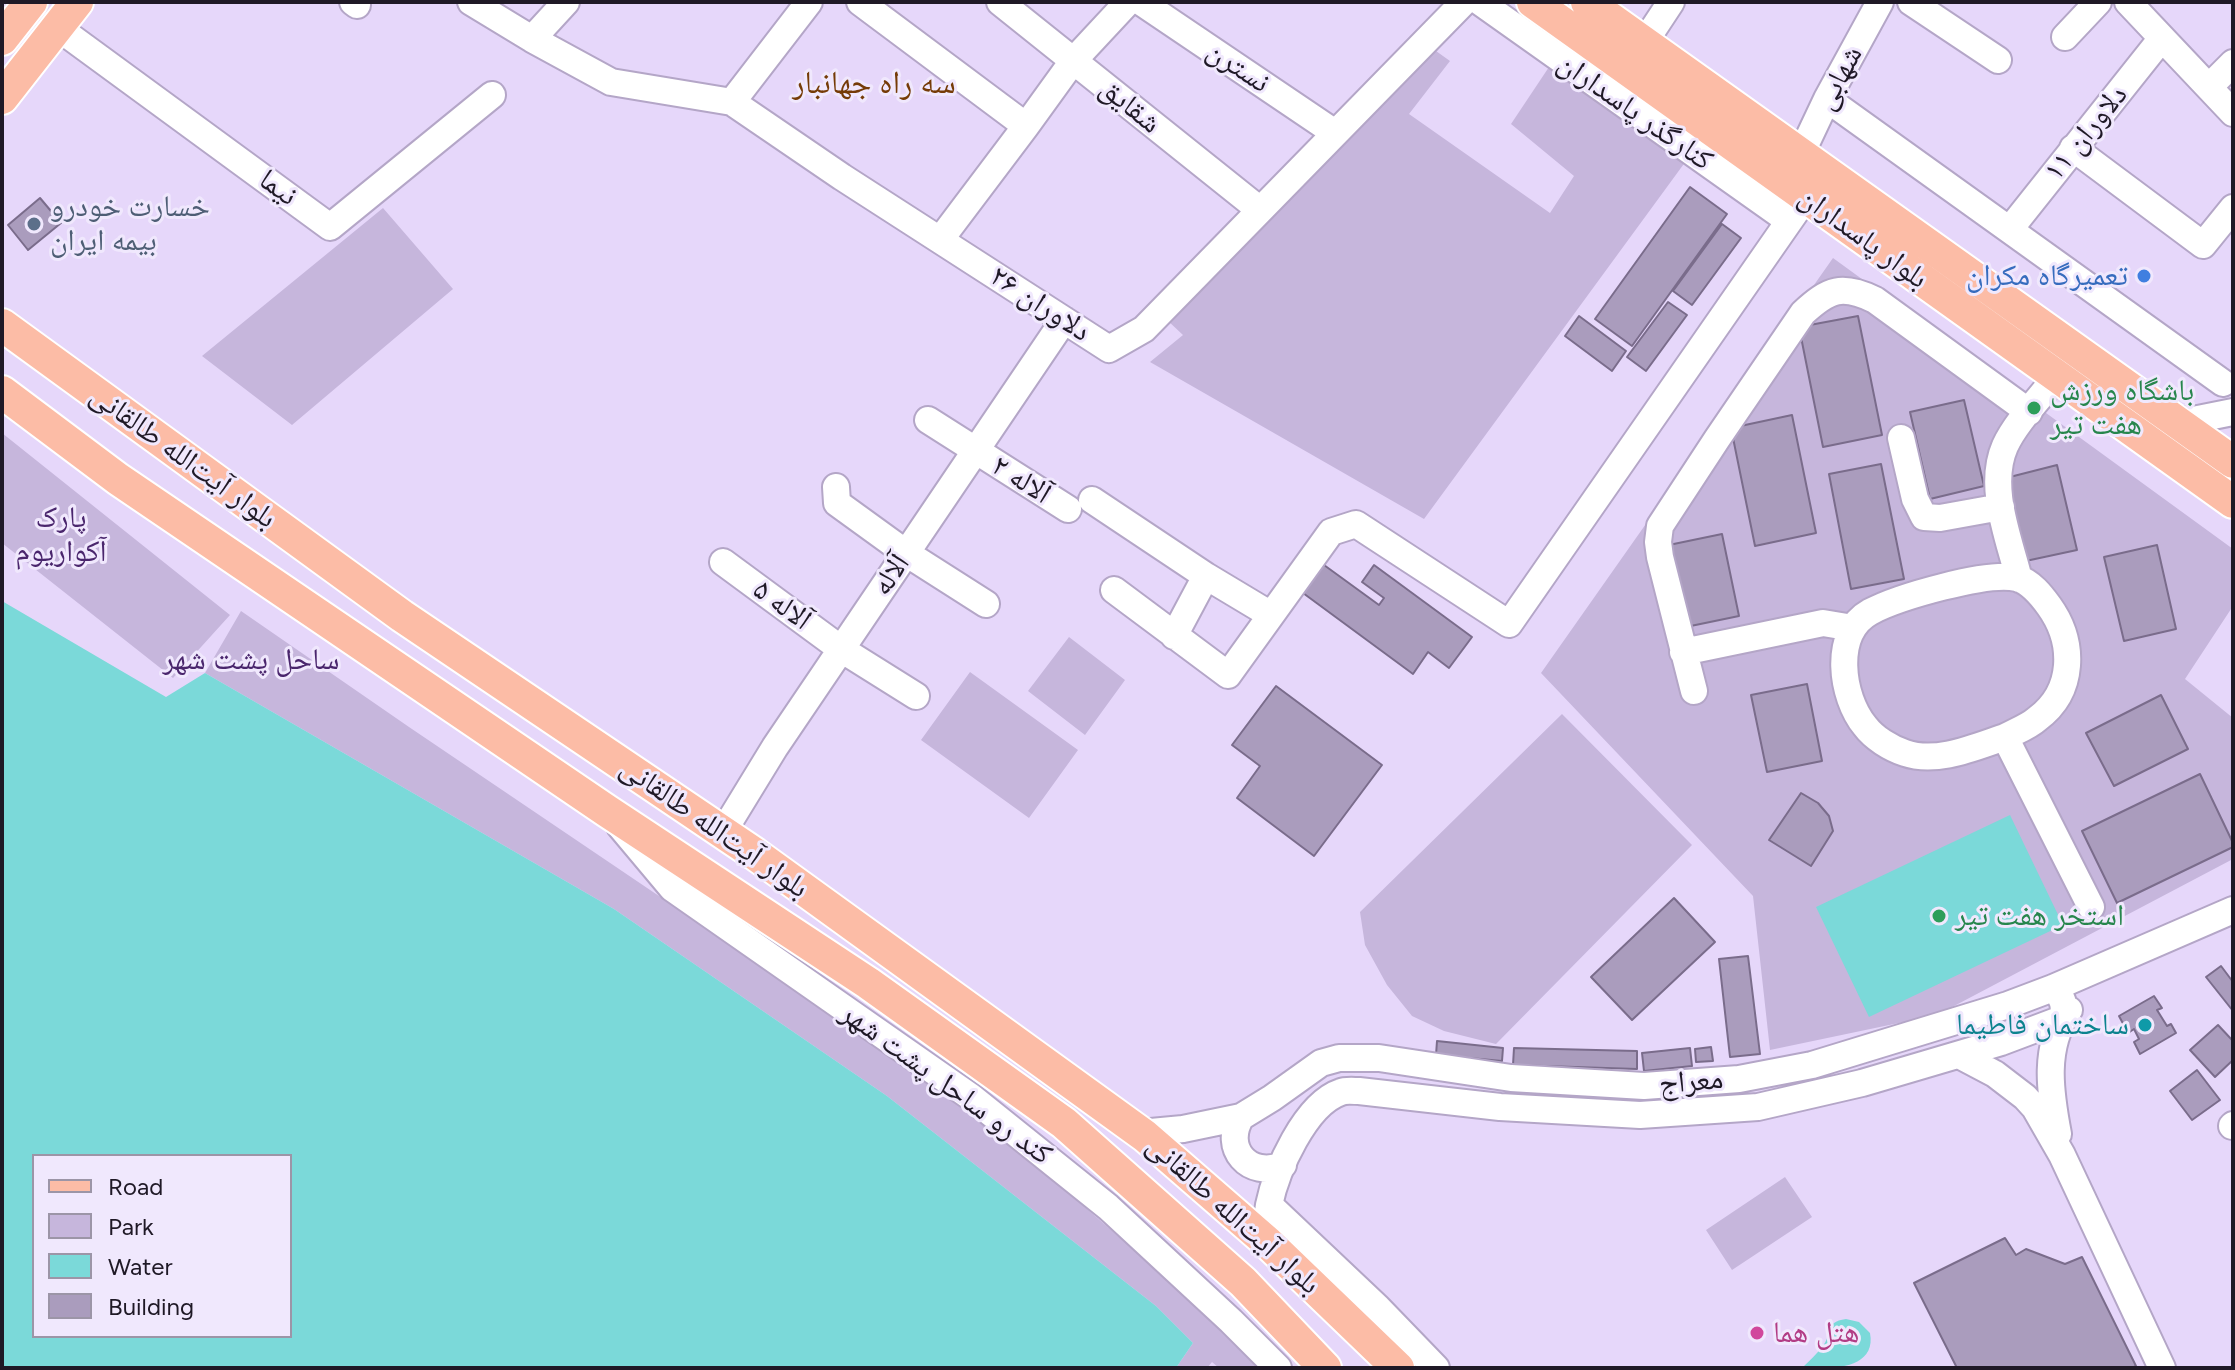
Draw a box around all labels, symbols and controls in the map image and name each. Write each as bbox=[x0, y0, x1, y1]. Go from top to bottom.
street label: نسترن bbox=[1199, 33, 1277, 101]
street label: شهابی bbox=[1807, 40, 1871, 116]
street label: کنارگذر پاسداران bbox=[1550, 45, 1720, 179]
district label: سه راه جهانبار bbox=[792, 65, 956, 103]
street label: شقایق bbox=[1092, 70, 1168, 142]
street label: دلاوران ۱۱ bbox=[2037, 78, 2135, 188]
street label: نیما bbox=[252, 162, 304, 214]
street label: بلوار پاسداران bbox=[1791, 179, 1935, 297]
place label: خسارت خودرو بیمه ایران bbox=[50, 189, 210, 260]
marker: خسارت خودرو بیمه ایران bbox=[25, 215, 43, 233]
street label: دلاوران ۲۶ bbox=[983, 258, 1097, 350]
place label: تعمیرگاه مکران bbox=[1966, 258, 2128, 294]
marker: تعمیرگاه مکران bbox=[2135, 267, 2153, 285]
place label: باشگاه ورزش هفت تیر bbox=[2050, 373, 2194, 444]
street label: بلوار آیت‌الله طالقانی bbox=[83, 377, 283, 537]
marker: باشگاه ورزش هفت تیر bbox=[2025, 399, 2043, 417]
street label: آلاله ۲ bbox=[985, 448, 1057, 512]
park label: پارک آکواریوم bbox=[15, 500, 107, 570]
street label: آلاله bbox=[864, 547, 918, 603]
street label: آلاله ۵ bbox=[746, 572, 818, 638]
park label: ساحل پشت شهر bbox=[163, 642, 339, 678]
street label: بلوار آیت‌الله طالقانی bbox=[613, 750, 815, 906]
place label: استخر هفت تیر bbox=[1955, 898, 2124, 934]
marker: استخر هفت تیر bbox=[1930, 907, 1948, 925]
street label: کند رو ساحل پشت شهر bbox=[833, 995, 1059, 1173]
place label: ساختمان فاطیما bbox=[1956, 1007, 2129, 1043]
marker: ساختمان فاطیما bbox=[2136, 1016, 2154, 1034]
street label: معراج bbox=[1657, 1061, 1725, 1103]
street label: بلوار آیت‌الله طالقانی bbox=[1139, 1128, 1327, 1302]
legend bbox=[32, 1154, 292, 1338]
text: Road bbox=[108, 1172, 163, 1201]
text: Park bbox=[108, 1212, 154, 1241]
text: Water bbox=[108, 1252, 173, 1281]
text: Building bbox=[108, 1292, 194, 1321]
place label: هتل هما bbox=[1773, 1315, 1859, 1351]
marker: هتل هما bbox=[1748, 1324, 1766, 1342]

